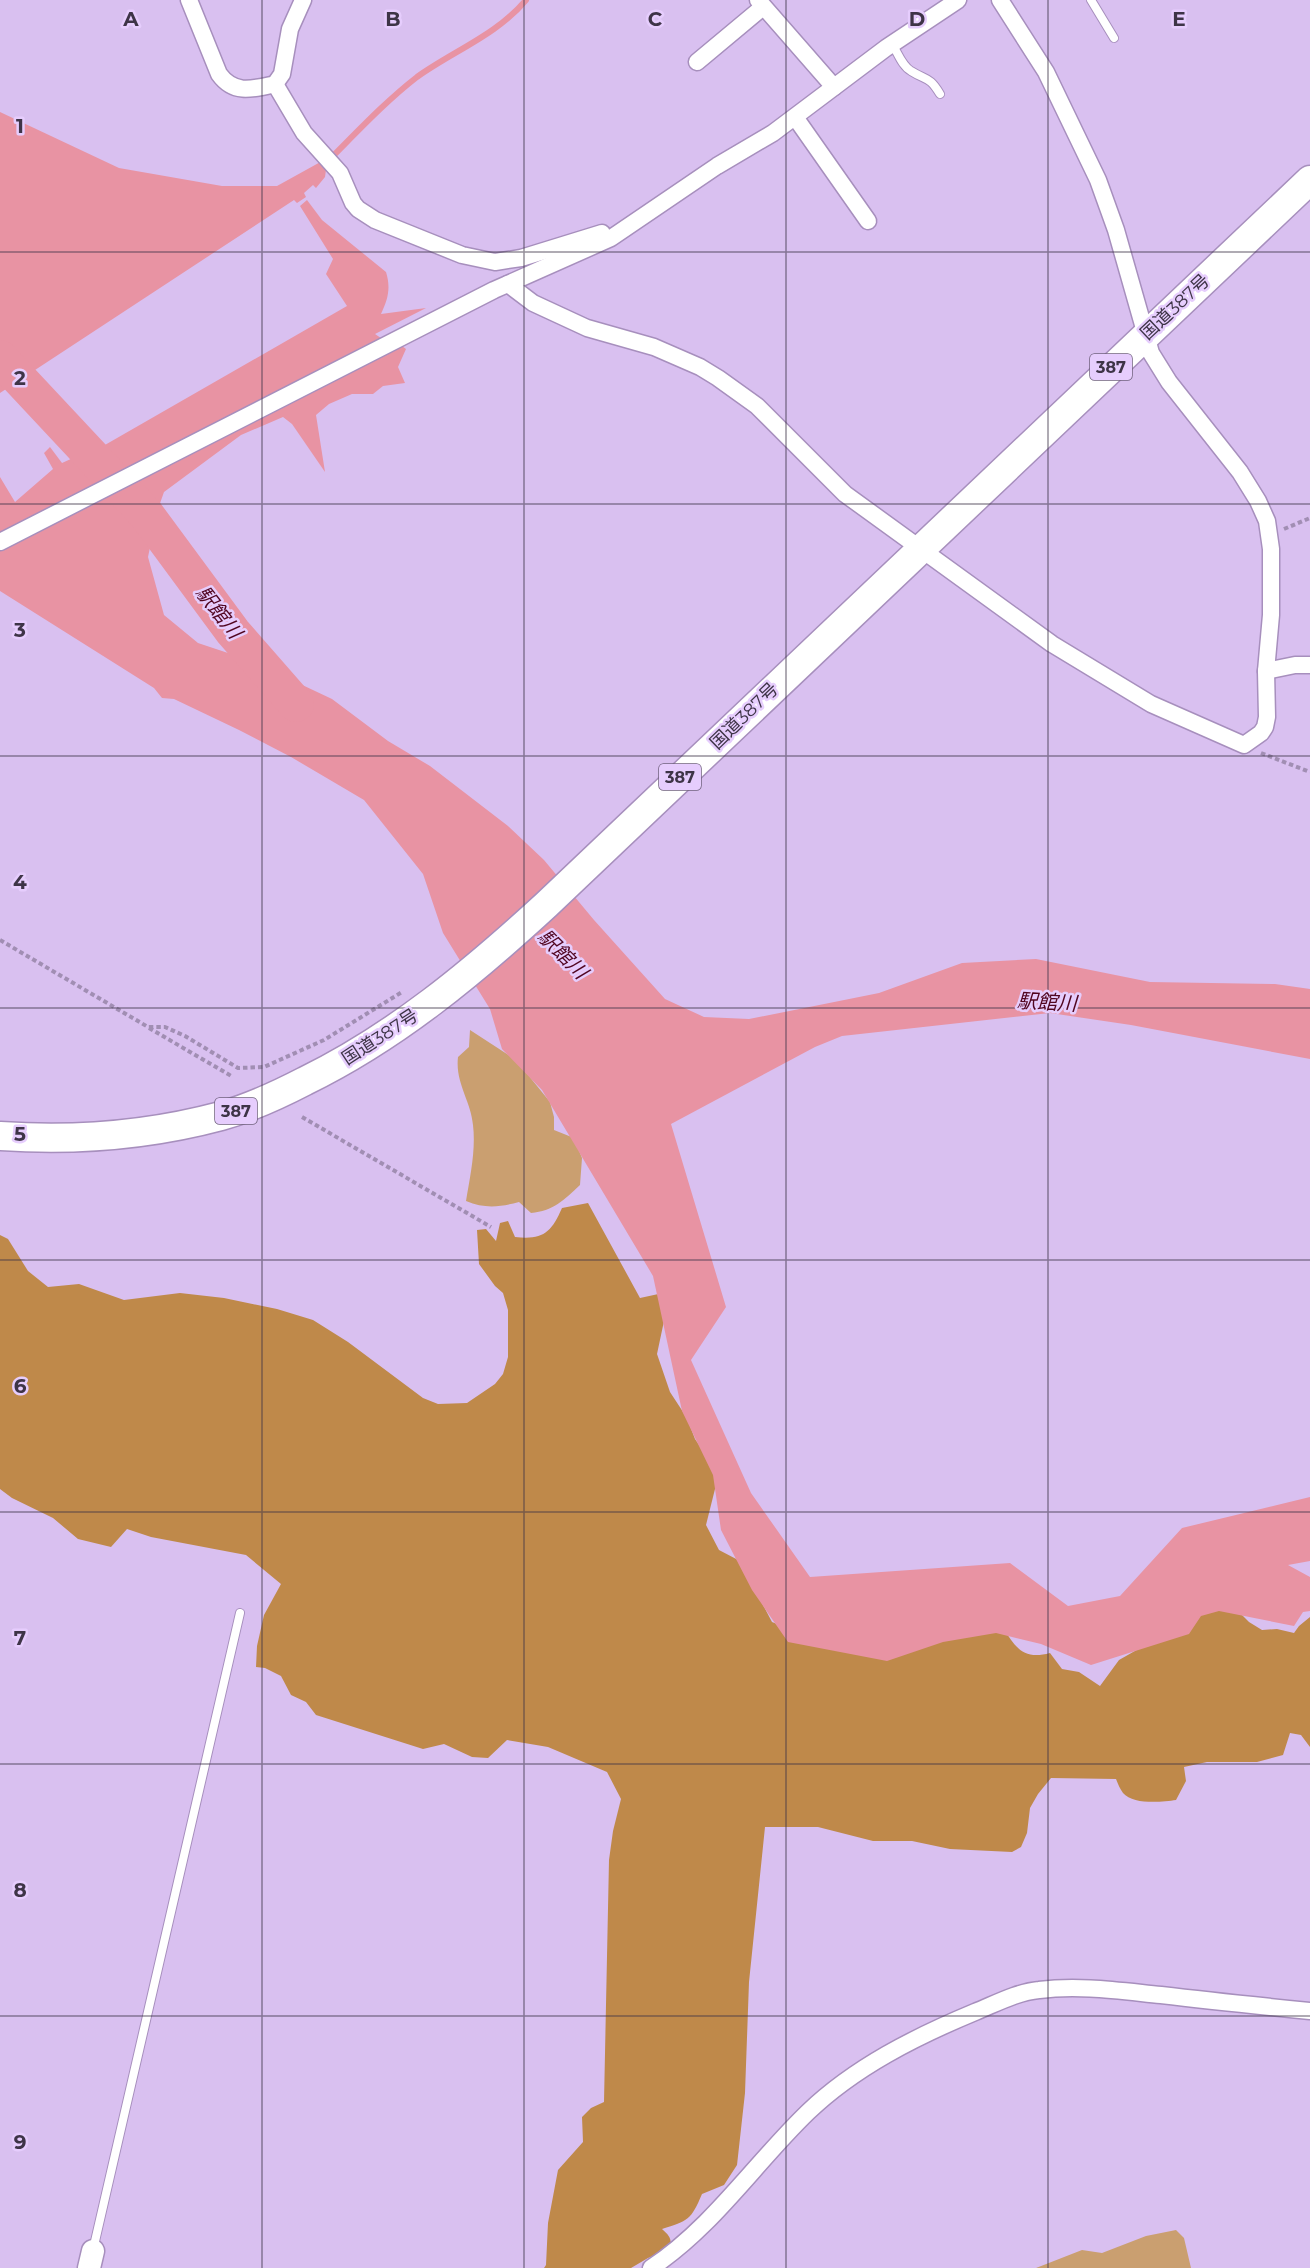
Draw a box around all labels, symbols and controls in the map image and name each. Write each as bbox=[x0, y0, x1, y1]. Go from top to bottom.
text: A bbox=[122, 7, 139, 31]
text: B bbox=[385, 7, 401, 31]
text: C bbox=[648, 7, 663, 31]
text: D bbox=[909, 7, 925, 31]
text: E bbox=[1172, 7, 1186, 31]
text: 1 bbox=[16, 114, 24, 138]
street label: 国道387号 bbox=[1136, 270, 1214, 344]
road number: 387 bbox=[1090, 354, 1132, 380]
text: 2 bbox=[14, 366, 26, 390]
water label: 駅館川 bbox=[191, 581, 248, 645]
text: 3 bbox=[13, 618, 26, 642]
street label: 国道387号 bbox=[705, 678, 783, 754]
road number: 387 bbox=[659, 764, 701, 790]
text: 4 bbox=[13, 870, 27, 894]
water label: 駅館川 bbox=[533, 924, 594, 985]
water label: 駅館川 bbox=[1016, 988, 1080, 1016]
street label: 国道387号 bbox=[338, 1004, 422, 1070]
road number: 387 bbox=[215, 1098, 257, 1124]
text: 5 bbox=[14, 1122, 26, 1146]
text: 6 bbox=[14, 1374, 27, 1398]
text: 7 bbox=[14, 1626, 26, 1650]
text: 8 bbox=[13, 1878, 27, 1902]
text: 9 bbox=[14, 2130, 26, 2154]

